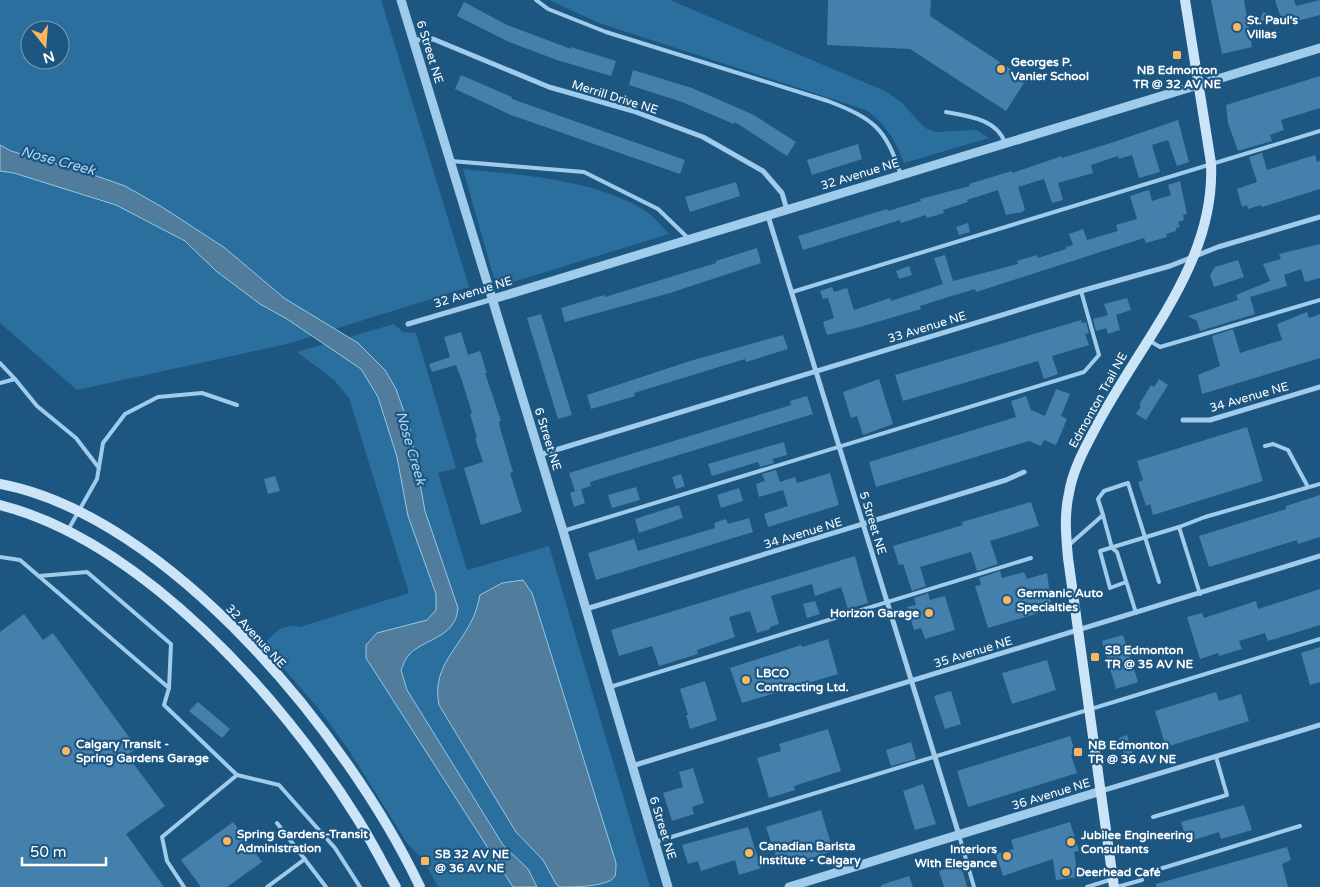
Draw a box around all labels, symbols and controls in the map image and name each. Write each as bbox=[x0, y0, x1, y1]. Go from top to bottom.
place label: St. Paul's Villas bbox=[1247, 13, 1298, 41]
street label: 6 Street NE bbox=[414, 19, 446, 86]
north arrow bbox=[20, 20, 70, 70]
marker: St. Paul's Villas bbox=[1231, 21, 1243, 33]
text: N bbox=[41, 47, 57, 67]
marker: NB Edmonton TR @ 32 AV NE bbox=[1171, 49, 1183, 61]
place label: Georges P. Vanier School bbox=[1011, 55, 1089, 83]
marker: Georges P. Vanier School bbox=[995, 63, 1007, 75]
place label: NB Edmonton TR @ 32 AV NE bbox=[1132, 63, 1221, 91]
street label: Merrill Drive NE bbox=[570, 77, 660, 117]
water label: Nose Creek bbox=[19, 143, 98, 179]
street label: 32 Avenue NE bbox=[819, 155, 901, 193]
street label: 32 Avenue NE bbox=[432, 273, 514, 311]
street label: 33 Avenue NE bbox=[886, 308, 968, 346]
street label: Edmonton Trail NE bbox=[1066, 349, 1130, 450]
street label: 34 Avenue NE bbox=[1208, 379, 1290, 415]
street label: 6 Street NE bbox=[532, 406, 564, 473]
water label: Nose Creek bbox=[392, 409, 430, 488]
street label: 5 Street NE bbox=[857, 490, 889, 557]
street label: 34 Avenue NE bbox=[762, 514, 844, 552]
place label: Germanic Auto Specialties bbox=[1017, 586, 1103, 615]
marker: Germanic Auto Specialties bbox=[1001, 594, 1013, 606]
street label: 32 Avenue NE bbox=[223, 601, 289, 671]
place label: Horizon Garage bbox=[830, 606, 919, 621]
marker: Horizon Garage bbox=[923, 607, 935, 619]
street label: 35 Avenue NE bbox=[932, 633, 1014, 671]
place label: SB Edmonton TR @ 35 AV NE bbox=[1104, 643, 1194, 671]
marker: SB Edmonton TR @ 35 AV NE bbox=[1089, 651, 1101, 663]
place label: LBCO Contracting Ltd. bbox=[756, 666, 849, 695]
marker: LBCO Contracting Ltd. bbox=[740, 674, 752, 686]
place label: Calgary Transit - Spring Gardens Garage bbox=[76, 737, 209, 766]
place label: NB Edmonton TR @ 36 AV NE bbox=[1087, 738, 1177, 766]
marker: Calgary Transit - Spring Gardens Garage bbox=[60, 745, 72, 757]
marker: NB Edmonton TR @ 36 AV NE bbox=[1072, 746, 1084, 758]
street label: 36 Avenue NE bbox=[1010, 775, 1092, 813]
street label: 6 Street NE bbox=[647, 795, 679, 862]
place label: Spring Gardens-Transit Administration bbox=[237, 827, 368, 855]
place label: Jubilee Engineering Consultants bbox=[1080, 828, 1193, 856]
scale bar bbox=[22, 834, 106, 866]
marker: Spring Gardens-Transit Administration bbox=[221, 835, 233, 847]
marker: Jubilee Engineering Consultants bbox=[1065, 836, 1077, 848]
place label: Canadian Barista Institute - Calgary bbox=[759, 839, 861, 868]
place label: Interiors With Elegance bbox=[915, 842, 997, 871]
text: 50 m bbox=[30, 843, 67, 861]
place label: SB 32 AV NE @ 36 AV NE bbox=[435, 847, 510, 875]
marker: Canadian Barista Institute - Calgary bbox=[743, 847, 755, 859]
marker: Interiors With Elegance bbox=[1001, 850, 1013, 862]
marker: SB 32 AV NE @ 36 AV NE bbox=[419, 855, 431, 867]
place label: Deerhead Café bbox=[1076, 865, 1161, 879]
marker: Deerhead Café bbox=[1060, 866, 1072, 878]

